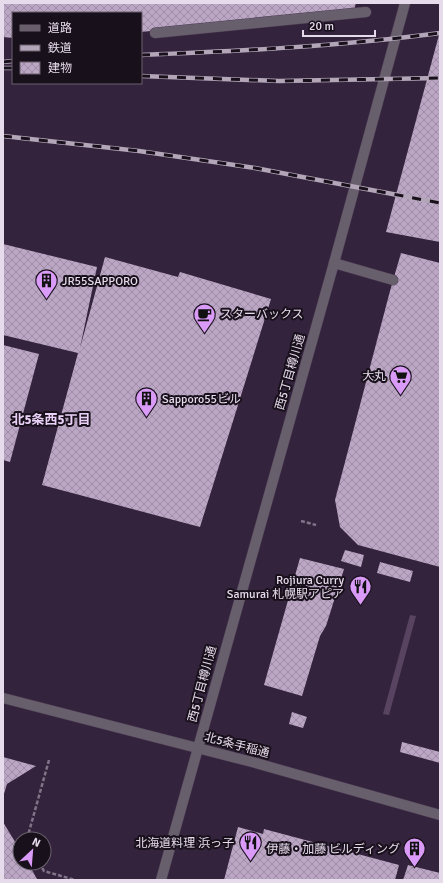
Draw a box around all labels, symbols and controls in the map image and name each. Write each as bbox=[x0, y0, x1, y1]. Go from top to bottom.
legend bbox=[12, 12, 142, 84]
scale bar bbox=[303, 12, 375, 38]
text: 20 m bbox=[309, 19, 334, 34]
text: 道路 bbox=[48, 21, 72, 36]
text: 鉄道 bbox=[48, 41, 72, 56]
text: 建物 bbox=[48, 61, 72, 76]
building icon: JR55SAPPORO bbox=[33, 268, 59, 301]
place label: JR55SAPPORO bbox=[62, 274, 138, 289]
cafe icon: スターバックス bbox=[192, 301, 218, 334]
place label: スターバックス bbox=[220, 307, 304, 322]
street label: 西5丁目樽川通 bbox=[272, 332, 309, 412]
supermarket icon: 大丸 bbox=[388, 363, 414, 396]
place label: 大丸 bbox=[362, 369, 386, 384]
building icon: Sapporo55ビル bbox=[134, 386, 160, 419]
place label: Sapporo55ビル bbox=[162, 392, 241, 407]
district label: 北5条西5丁目 bbox=[11, 412, 91, 428]
place label: Rojiura Curry Samurai 札幌駅アピア bbox=[227, 573, 344, 602]
restaurant icon: Rojiura Curry Samurai 札幌駅アピア bbox=[347, 574, 373, 607]
street label: 西5丁目樽川通 bbox=[185, 644, 220, 724]
street label: 北5条手稲通 bbox=[203, 730, 271, 761]
restaurant icon: 北海道料理 浜っ子 bbox=[237, 830, 263, 863]
north arrow bbox=[12, 831, 52, 871]
text: N bbox=[30, 835, 42, 850]
place label: 北海道料理 浜っ子 bbox=[135, 836, 234, 851]
building icon: 伊藤・加藤 ビルディング bbox=[402, 836, 428, 869]
place label: 伊藤・加藤 ビルディング bbox=[266, 842, 400, 857]

